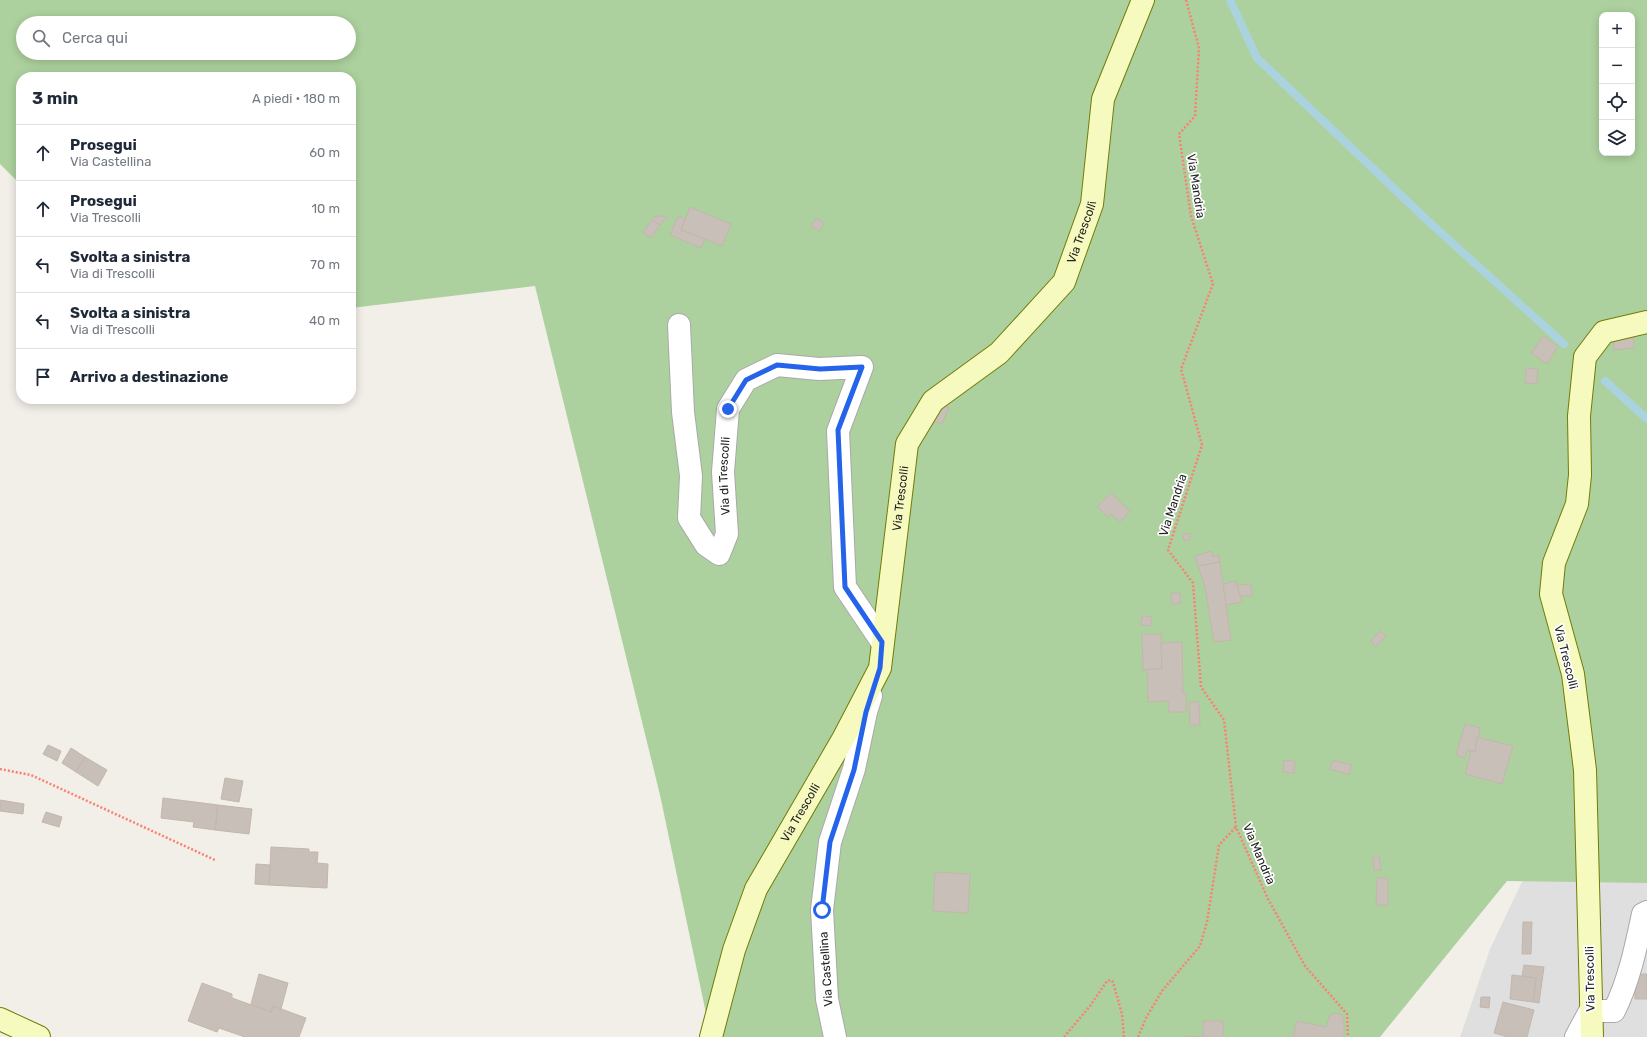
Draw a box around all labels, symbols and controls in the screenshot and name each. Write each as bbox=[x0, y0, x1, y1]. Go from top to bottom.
map controls bbox=[1599, 12, 1635, 156]
button: + bbox=[1599, 12, 1635, 48]
search box bbox=[16, 16, 356, 60]
icon: search bbox=[30, 27, 52, 49]
text: Cerca qui bbox=[62, 29, 128, 47]
button: − bbox=[1599, 48, 1635, 84]
button: locate bbox=[1599, 84, 1635, 120]
text: 3 min bbox=[32, 88, 78, 108]
text: A piedi · 180 m bbox=[252, 91, 340, 106]
button: layers bbox=[1599, 120, 1635, 156]
text: Prosegui bbox=[70, 136, 137, 154]
icon: ahead bbox=[32, 142, 54, 164]
text: 60 m bbox=[309, 145, 340, 160]
street label: Via Mandria bbox=[1184, 153, 1208, 219]
text: Via Castellina bbox=[70, 154, 151, 169]
text: Prosegui bbox=[70, 192, 137, 210]
icon: ahead bbox=[32, 198, 54, 220]
street label: Via Trescolli bbox=[1064, 200, 1099, 265]
text: 10 m bbox=[311, 201, 340, 216]
text: Via Trescolli bbox=[70, 210, 141, 225]
text: Svolta a sinistra bbox=[70, 248, 190, 266]
icon: left bbox=[32, 254, 54, 276]
text: 70 m bbox=[310, 257, 340, 272]
text: Via di Trescolli bbox=[70, 266, 155, 281]
text: Svolta a sinistra bbox=[70, 304, 190, 322]
icon: left bbox=[32, 310, 54, 332]
text: 40 m bbox=[309, 313, 340, 328]
text: Via di Trescolli bbox=[70, 322, 155, 337]
icon: arrive bbox=[32, 366, 54, 388]
text: Arrivo a destinazione bbox=[70, 368, 228, 386]
route end bbox=[719, 400, 737, 418]
street label: Via di Trescolli bbox=[716, 436, 733, 516]
street label: Via Trescolli bbox=[890, 465, 911, 532]
street label: Via Mandria bbox=[1156, 472, 1190, 538]
street label: Via Trescolli bbox=[1551, 624, 1581, 691]
street label: Via Trescolli bbox=[778, 781, 823, 845]
street label: Via Mandria bbox=[1240, 821, 1278, 887]
route start bbox=[813, 901, 831, 919]
street label: Via Castellina bbox=[816, 931, 836, 1007]
street label: Via Trescolli bbox=[1582, 946, 1598, 1012]

